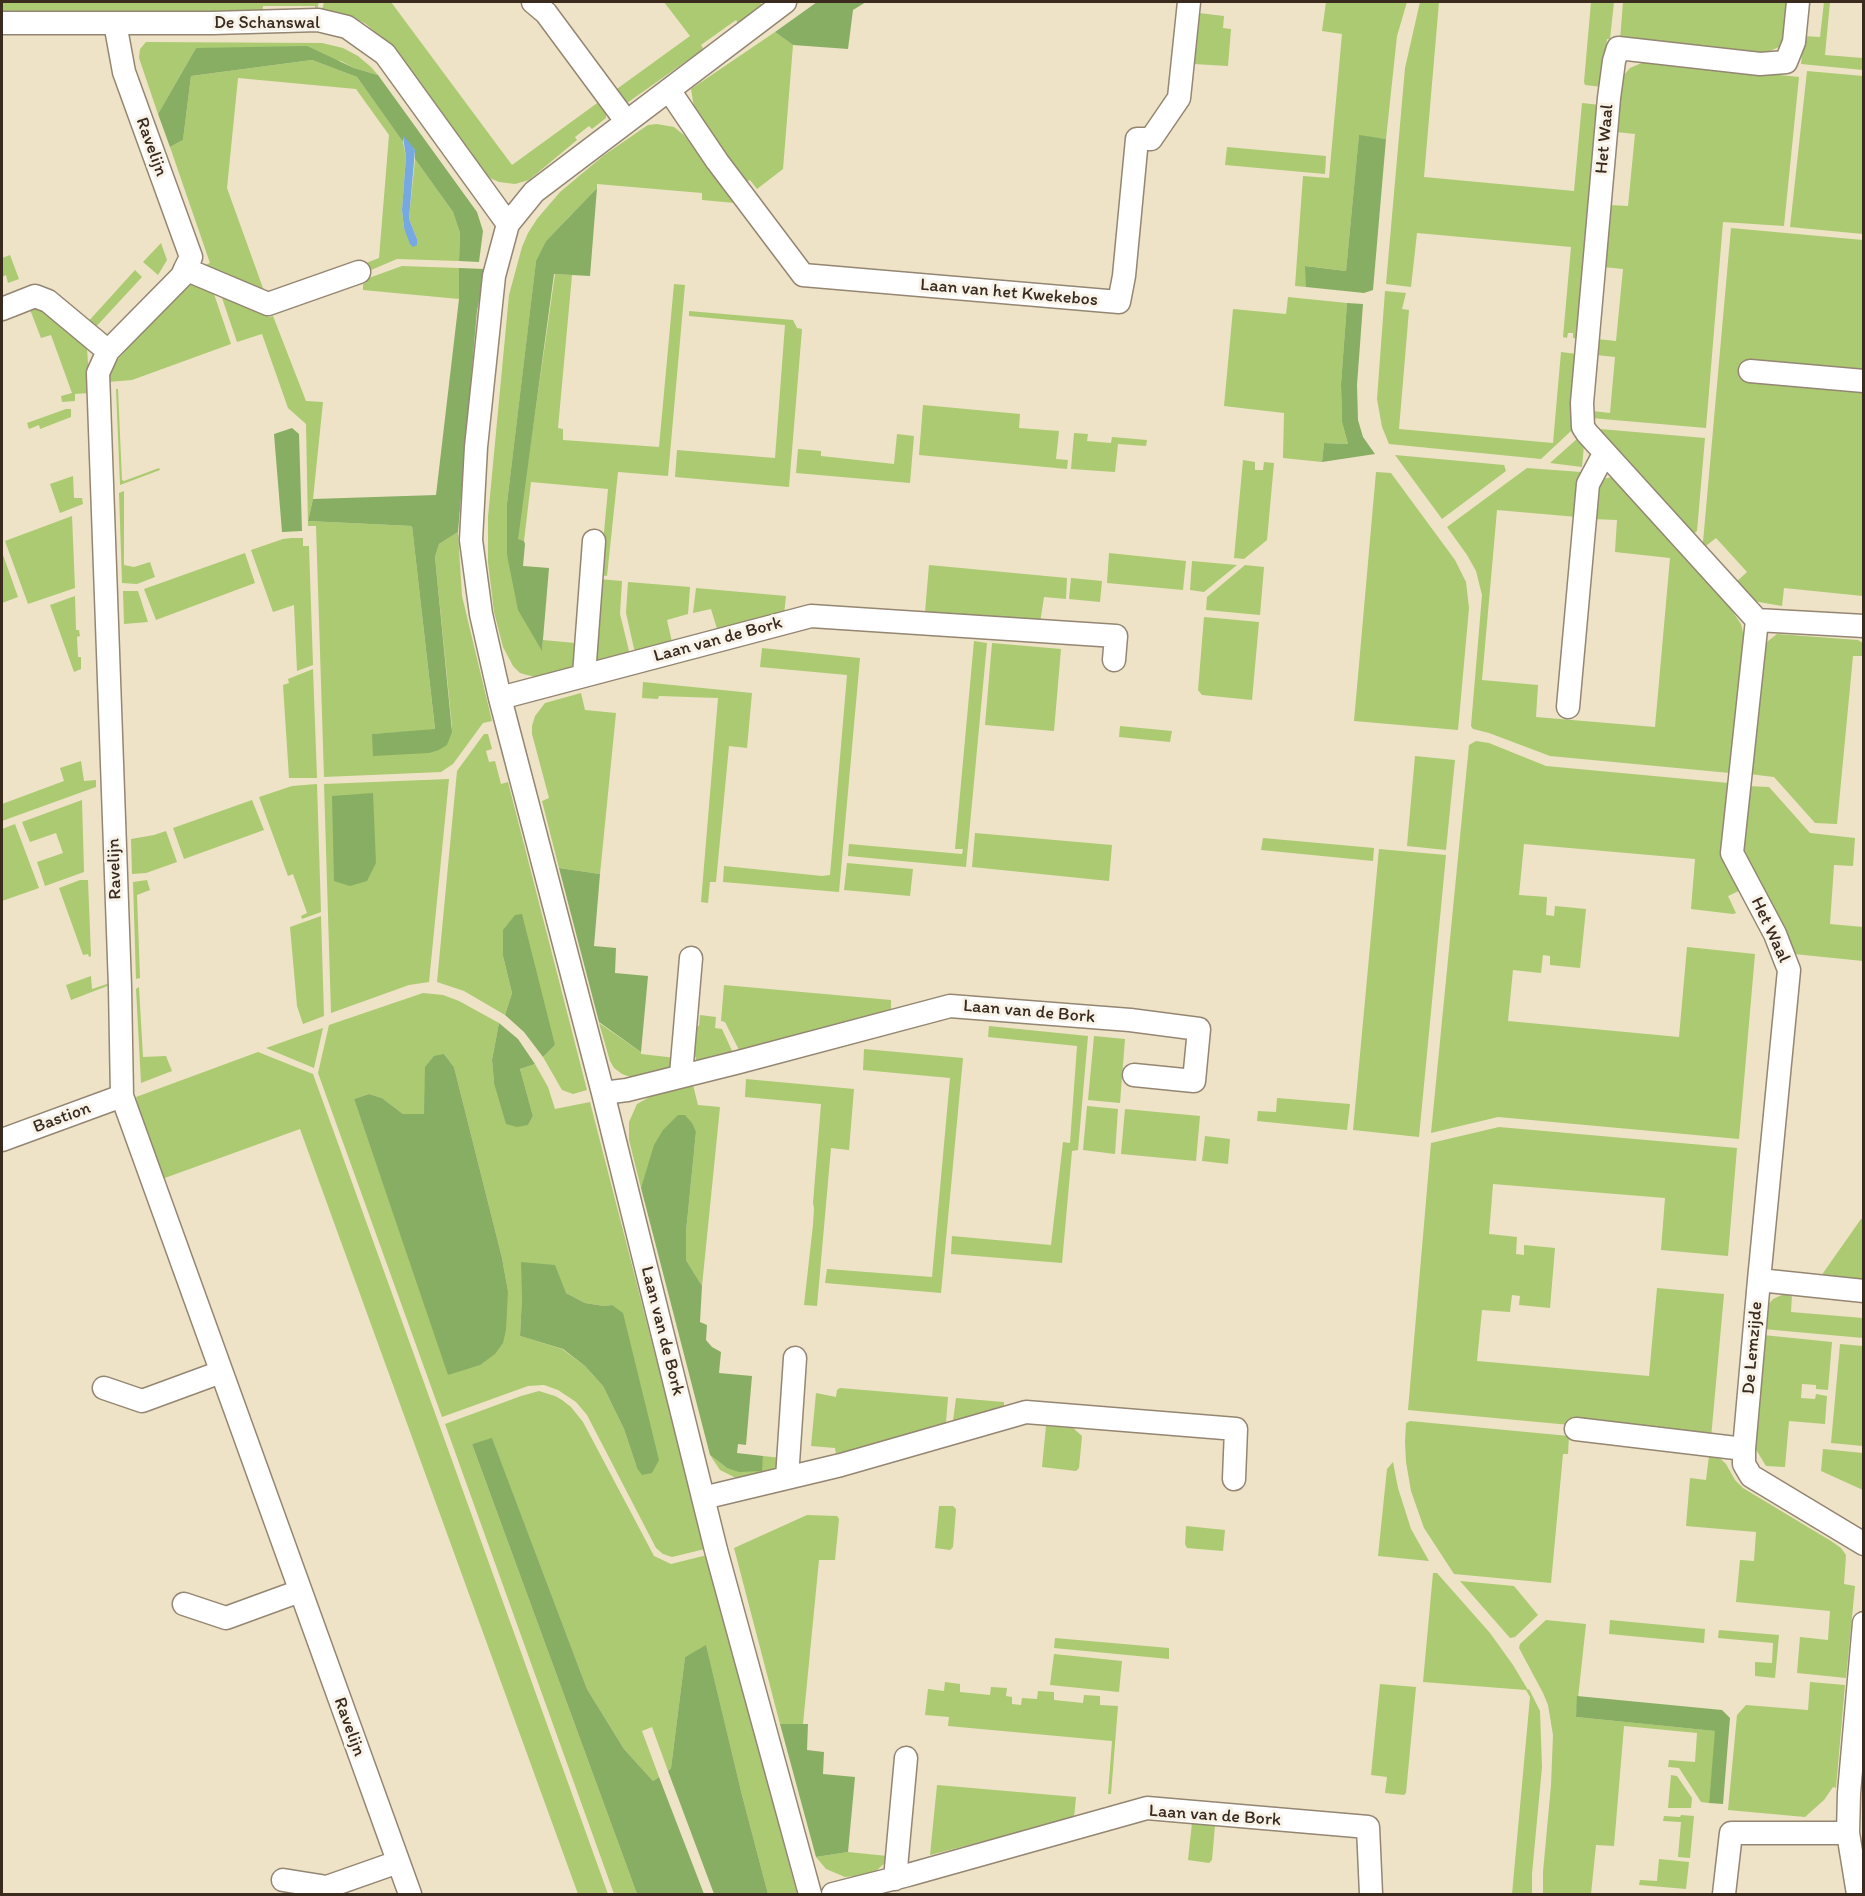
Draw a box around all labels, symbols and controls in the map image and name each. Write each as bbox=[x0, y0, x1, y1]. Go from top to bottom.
street label: De Schanswal bbox=[214, 12, 320, 34]
street label: Het Waal bbox=[1591, 103, 1619, 175]
street label: Ravelijn bbox=[130, 114, 172, 180]
street label: Laan van het Kwekebos bbox=[919, 274, 1099, 312]
street label: Laan van de Bork bbox=[651, 612, 785, 668]
street label: Ravelijn bbox=[103, 838, 127, 900]
street label: Het Waal bbox=[1745, 894, 1795, 966]
street label: Laan van de Bork bbox=[962, 995, 1096, 1029]
street label: Bastion bbox=[30, 1098, 94, 1138]
street label: Laan van de Bork bbox=[635, 1264, 689, 1398]
street label: De Lemzijde bbox=[1738, 1301, 1768, 1395]
street label: Ravelijn bbox=[328, 1694, 370, 1760]
street label: Laan van de Bork bbox=[1148, 1801, 1282, 1831]

